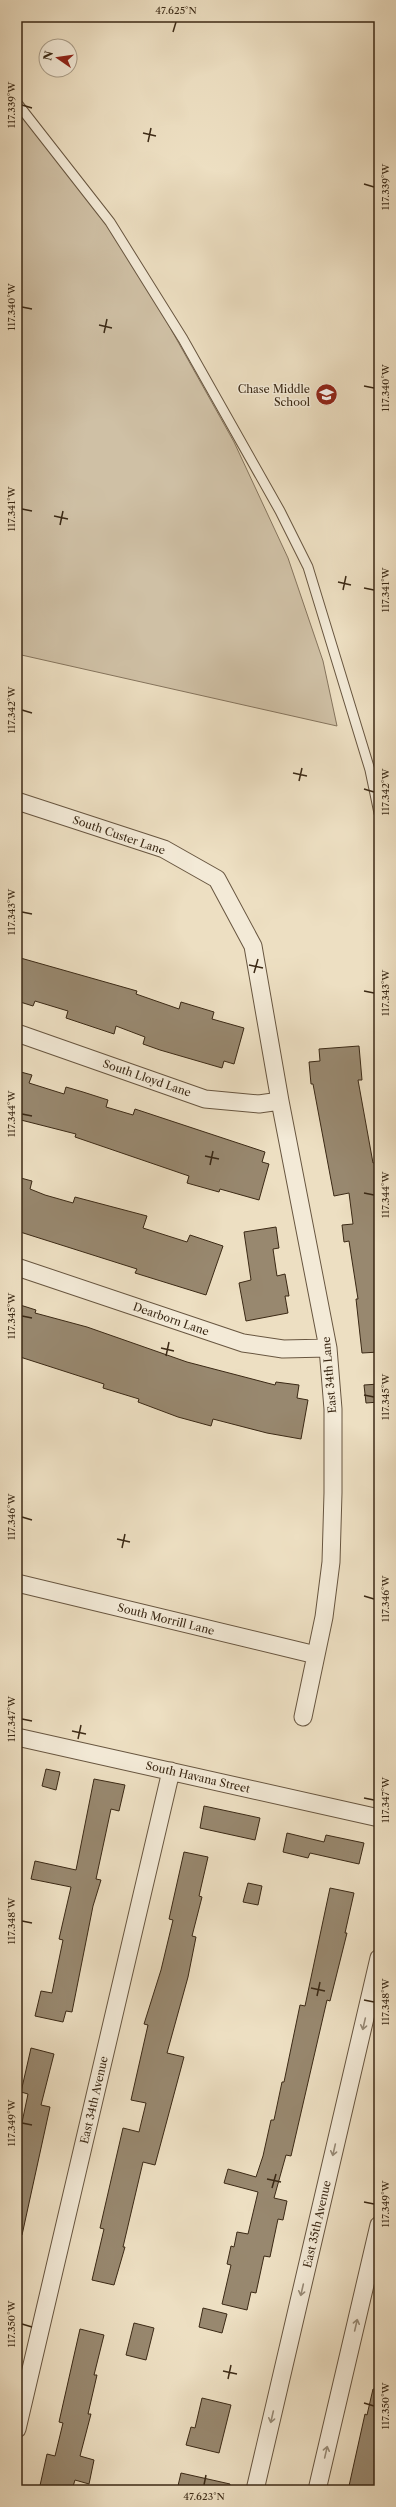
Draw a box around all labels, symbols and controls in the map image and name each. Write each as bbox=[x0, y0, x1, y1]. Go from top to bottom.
text: 47.625°N bbox=[155, 4, 197, 17]
north arrow bbox=[38, 38, 78, 78]
text: N bbox=[40, 49, 56, 62]
text: 117.339°W bbox=[5, 81, 18, 128]
text: 117.339°W bbox=[379, 163, 392, 210]
text: 117.340°W bbox=[5, 282, 18, 331]
text: 117.340°W bbox=[379, 363, 392, 412]
place label: Chase Middle School bbox=[238, 382, 311, 409]
school or university icon: Chase Middle School bbox=[313, 382, 339, 408]
text: 117.341°W bbox=[5, 485, 18, 532]
text: 117.341°W bbox=[379, 566, 392, 613]
text: 117.342°W bbox=[5, 686, 18, 733]
text: 117.342°W bbox=[379, 768, 392, 815]
street label: South Custer Lane bbox=[71, 813, 167, 857]
text: 117.343°W bbox=[5, 888, 18, 935]
text: 117.343°W bbox=[379, 969, 392, 1016]
street label: South Lloyd Lane bbox=[101, 1056, 193, 1100]
text: 117.344°W bbox=[5, 1090, 18, 1137]
text: 117.344°W bbox=[379, 1171, 392, 1218]
text: 117.345°W bbox=[5, 1292, 18, 1339]
street label: Dearborn Lane bbox=[131, 1299, 211, 1339]
street label: East 34th Lane bbox=[319, 1336, 339, 1414]
text: 117.345°W bbox=[379, 1373, 392, 1420]
text: 117.346°W bbox=[5, 1493, 18, 1540]
text: 117.346°W bbox=[379, 1575, 392, 1622]
street label: South Morrill Lane bbox=[116, 1600, 216, 1638]
text: 117.347°W bbox=[5, 1695, 18, 1742]
street label: South Havana Street bbox=[144, 1758, 252, 1796]
text: 117.347°W bbox=[379, 1776, 392, 1823]
text: 117.348°W bbox=[5, 1896, 18, 1944]
text: 117.348°W bbox=[379, 1977, 392, 2025]
one-way arrow bbox=[359, 2017, 367, 2030]
street label: East 34th Avenue bbox=[77, 2055, 111, 2145]
text: 117.349°W bbox=[5, 2099, 18, 2146]
one-way arrow bbox=[330, 2143, 338, 2156]
street label: East 35th Avenue bbox=[300, 2179, 334, 2269]
text: 117.349°W bbox=[379, 2180, 392, 2227]
one-way arrow bbox=[297, 2284, 305, 2297]
text: 117.350°W bbox=[5, 2299, 18, 2347]
one-way arrow bbox=[352, 2319, 360, 2332]
text: 117.350°W bbox=[379, 2381, 392, 2429]
one-way arrow bbox=[268, 2410, 275, 2423]
one-way arrow bbox=[323, 2446, 330, 2459]
text: 47.623°N bbox=[183, 2490, 225, 2503]

